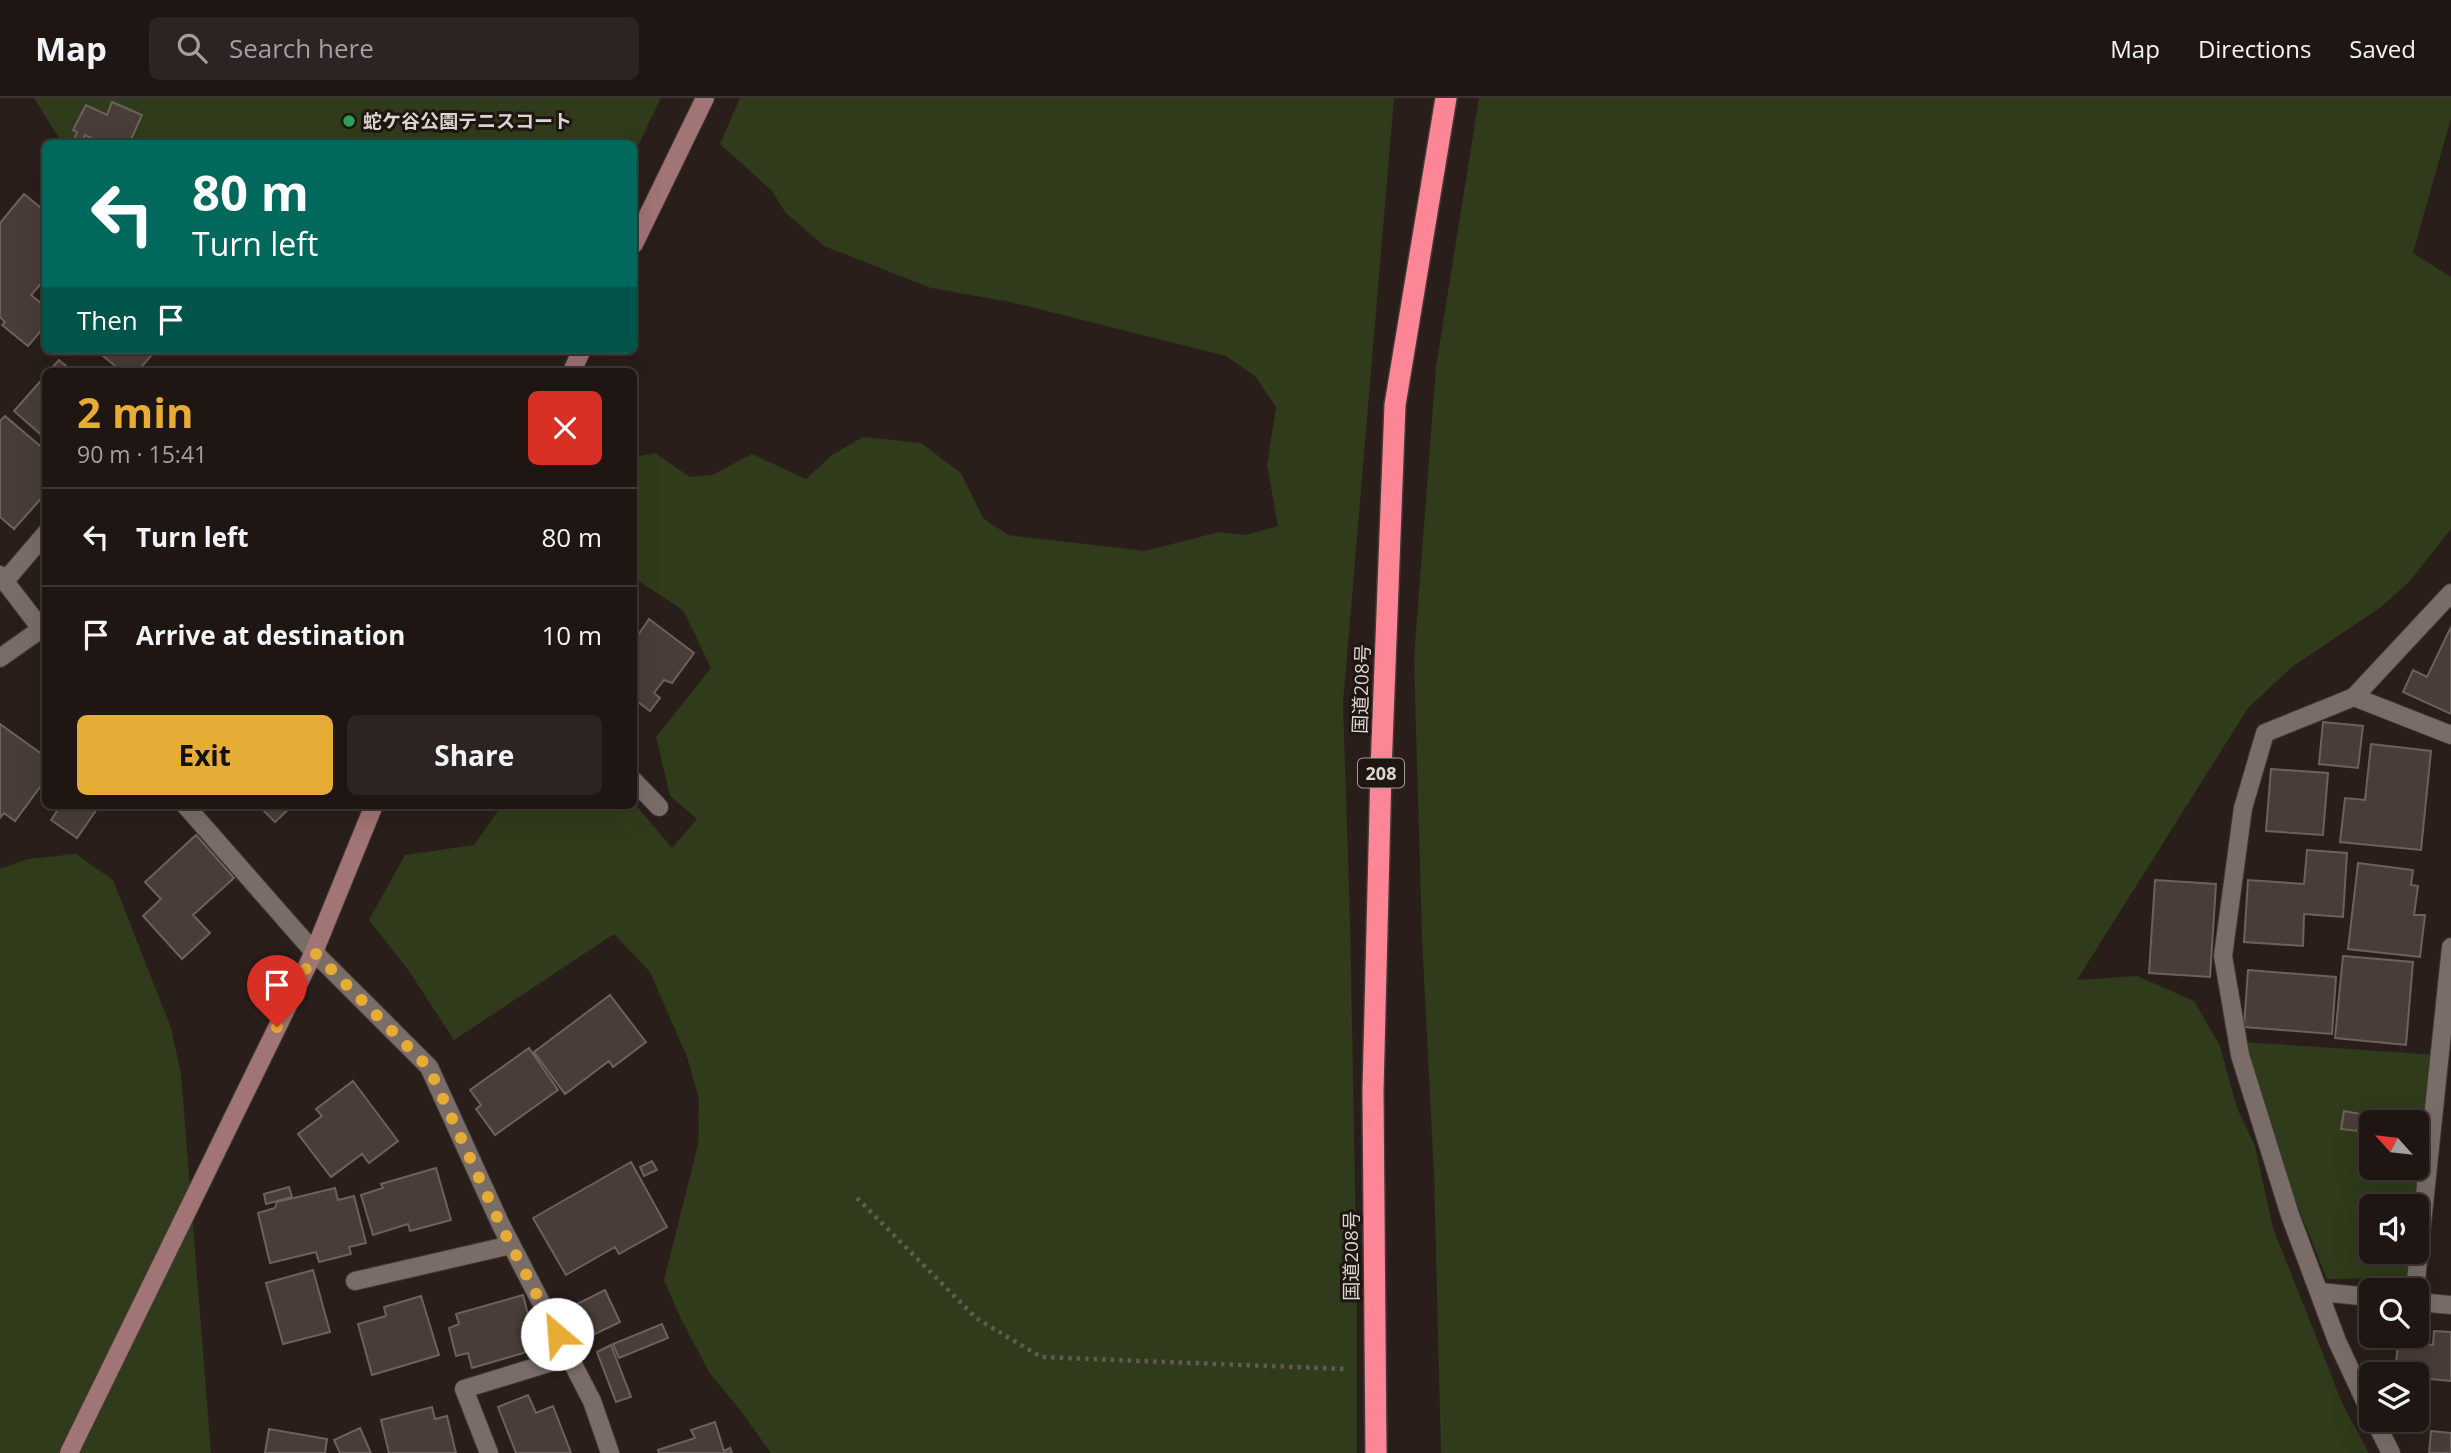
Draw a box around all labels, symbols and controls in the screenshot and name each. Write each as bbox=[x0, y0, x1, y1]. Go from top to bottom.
search box bbox=[149, 17, 639, 80]
text: Map bbox=[35, 26, 107, 71]
icon: search bbox=[173, 29, 211, 67]
text: Search here bbox=[229, 30, 374, 66]
text: Map bbox=[2110, 32, 2160, 65]
text: Directions bbox=[2198, 32, 2311, 65]
text: Saved bbox=[2349, 32, 2416, 65]
place label: 蛇ケ谷公園テニスコート bbox=[363, 108, 572, 134]
marker: 蛇ケ谷公園テニスコート bbox=[341, 113, 357, 129]
text: 80 m bbox=[192, 159, 309, 225]
icon: left bbox=[77, 168, 168, 259]
text: Turn left bbox=[192, 222, 318, 265]
icon: arrive bbox=[152, 301, 190, 339]
text: Then bbox=[77, 302, 138, 338]
text: 2 min bbox=[77, 383, 194, 440]
button: close bbox=[528, 391, 602, 465]
text: 90 m · 15:41 bbox=[77, 438, 207, 470]
icon: left bbox=[77, 518, 115, 556]
text: Turn left bbox=[136, 519, 248, 555]
text: 80 m bbox=[541, 519, 602, 555]
icon: arrive bbox=[77, 616, 115, 654]
text: Arrive at destination bbox=[136, 617, 405, 653]
text: 10 m bbox=[541, 617, 602, 653]
street label: 国道208号 bbox=[1346, 644, 1376, 734]
button: Exit bbox=[77, 715, 333, 795]
button: Share bbox=[347, 715, 602, 795]
road number: 208 bbox=[1358, 758, 1404, 788]
pin bbox=[247, 955, 307, 1027]
icon: arrive bbox=[258, 966, 296, 1004]
north arrow bbox=[2359, 1110, 2429, 1180]
map controls bbox=[2359, 1110, 2429, 1432]
button: sound bbox=[2359, 1194, 2429, 1264]
street label: 国道208号 bbox=[1338, 1211, 1364, 1301]
button: search bbox=[2359, 1278, 2429, 1348]
position arrow bbox=[520, 1297, 594, 1371]
button: layers bbox=[2359, 1362, 2429, 1432]

